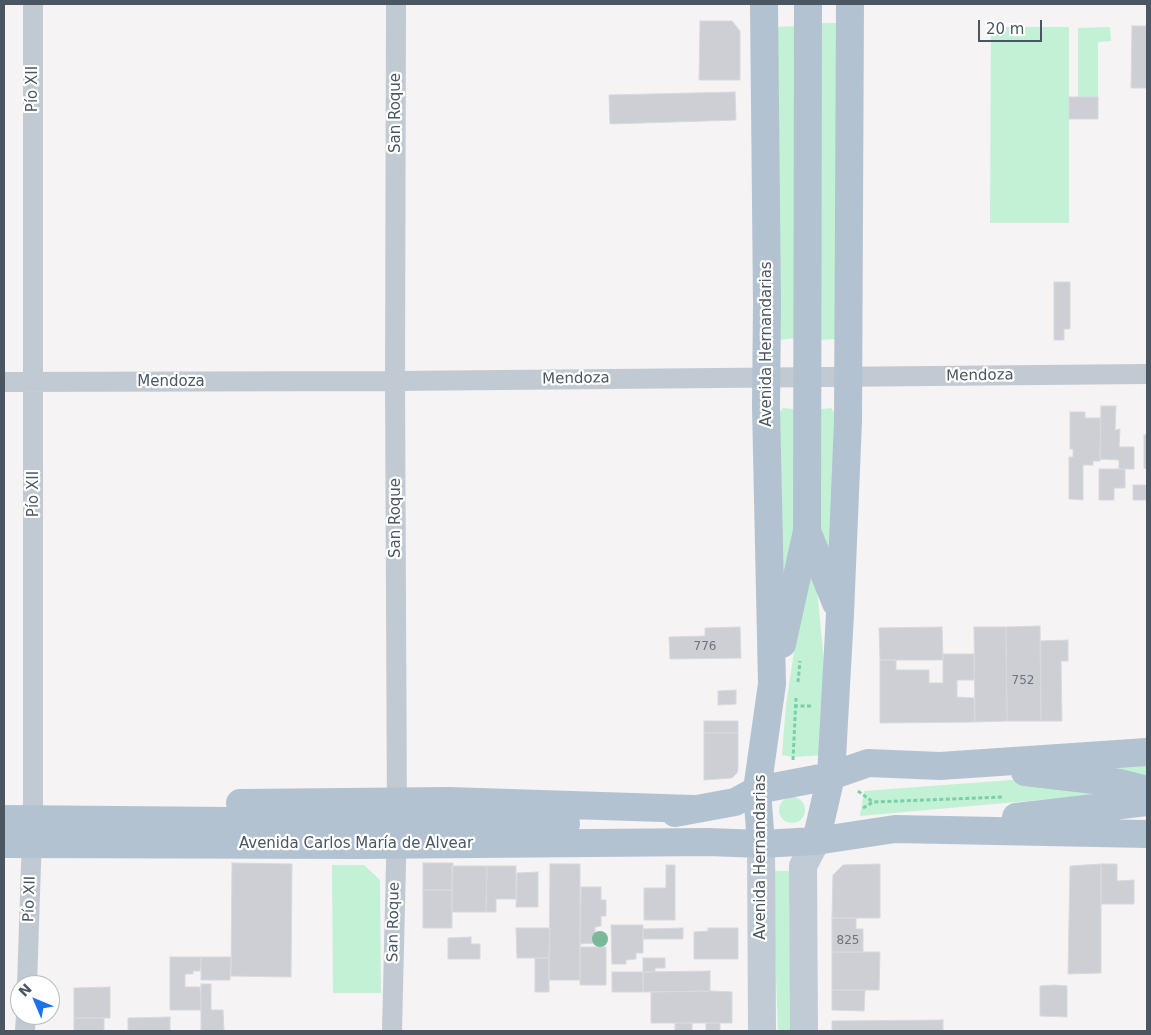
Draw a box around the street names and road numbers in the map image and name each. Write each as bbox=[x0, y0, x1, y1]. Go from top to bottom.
street label: Pío XII bbox=[24, 66, 42, 112]
street label: San Roque bbox=[387, 73, 405, 153]
street label: Avenida Hernandarias bbox=[758, 261, 776, 427]
street label: Mendoza bbox=[946, 366, 1014, 386]
street label: Mendoza bbox=[542, 369, 610, 389]
street label: Mendoza bbox=[137, 373, 205, 391]
street label: Pío XII bbox=[25, 471, 43, 517]
street label: San Roque bbox=[387, 478, 405, 558]
street label: Avenida Hernandarias bbox=[752, 774, 770, 940]
street label: Avenida Carlos María de Alvear bbox=[239, 835, 473, 853]
street label: Pío XII bbox=[20, 876, 40, 922]
street label: San Roque bbox=[384, 882, 404, 962]

